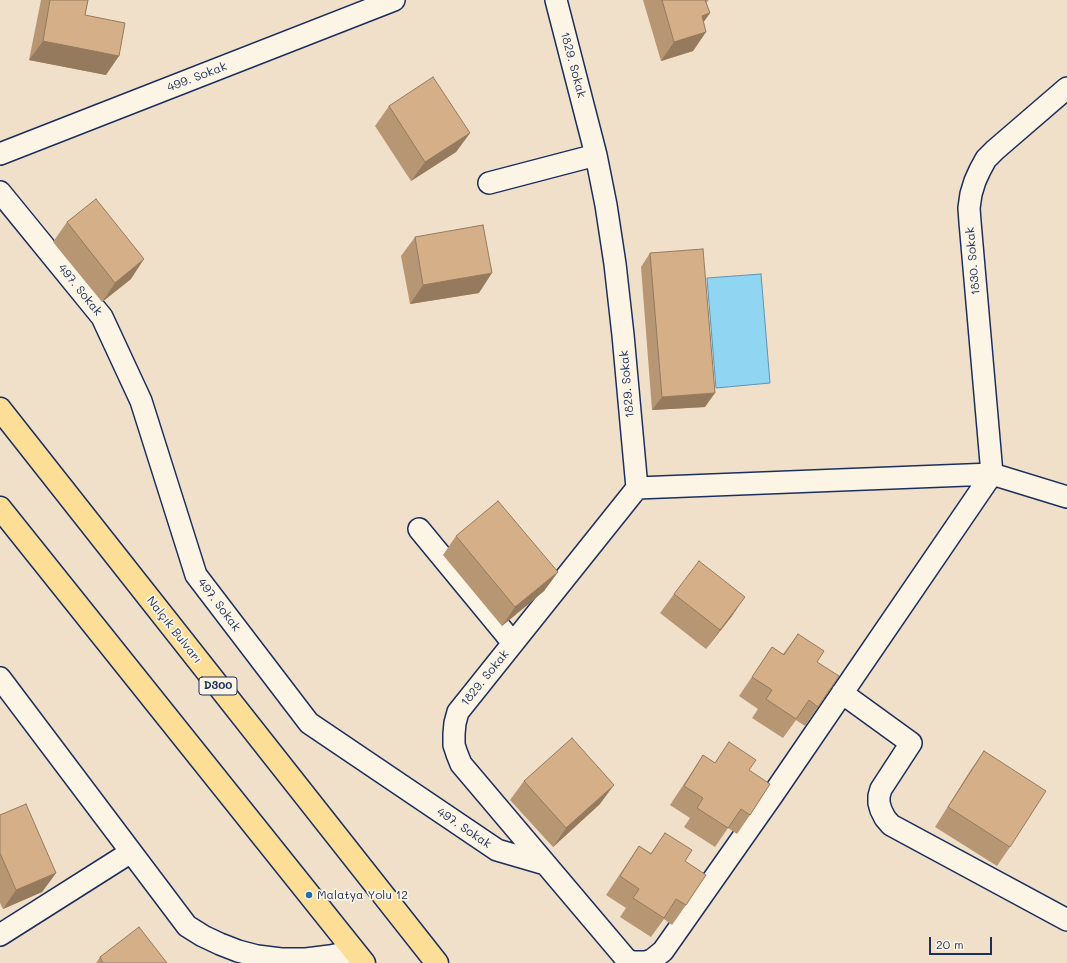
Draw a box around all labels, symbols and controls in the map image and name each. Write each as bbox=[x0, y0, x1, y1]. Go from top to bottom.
street label: 1829. Sokak bbox=[557, 30, 589, 100]
street label: 499. Sokak bbox=[165, 59, 229, 95]
street label: 1830. Sokak bbox=[963, 226, 983, 296]
street label: 497. Sokak bbox=[55, 261, 105, 319]
street label: 1829. Sokak bbox=[617, 350, 637, 418]
street label: 497. Sokak bbox=[195, 576, 243, 634]
street label: Nalçık Bulvarı bbox=[143, 594, 205, 666]
street label: 1829. Sokak bbox=[458, 647, 512, 709]
road number: D300 bbox=[199, 677, 237, 695]
street label: 497. Sokak bbox=[434, 805, 494, 851]
place label: Malatya Yolu 12 bbox=[317, 888, 408, 902]
marker: Malatya Yolu 12 bbox=[304, 890, 314, 900]
scale bar bbox=[931, 929, 994, 955]
text: 20 m bbox=[936, 936, 964, 952]

